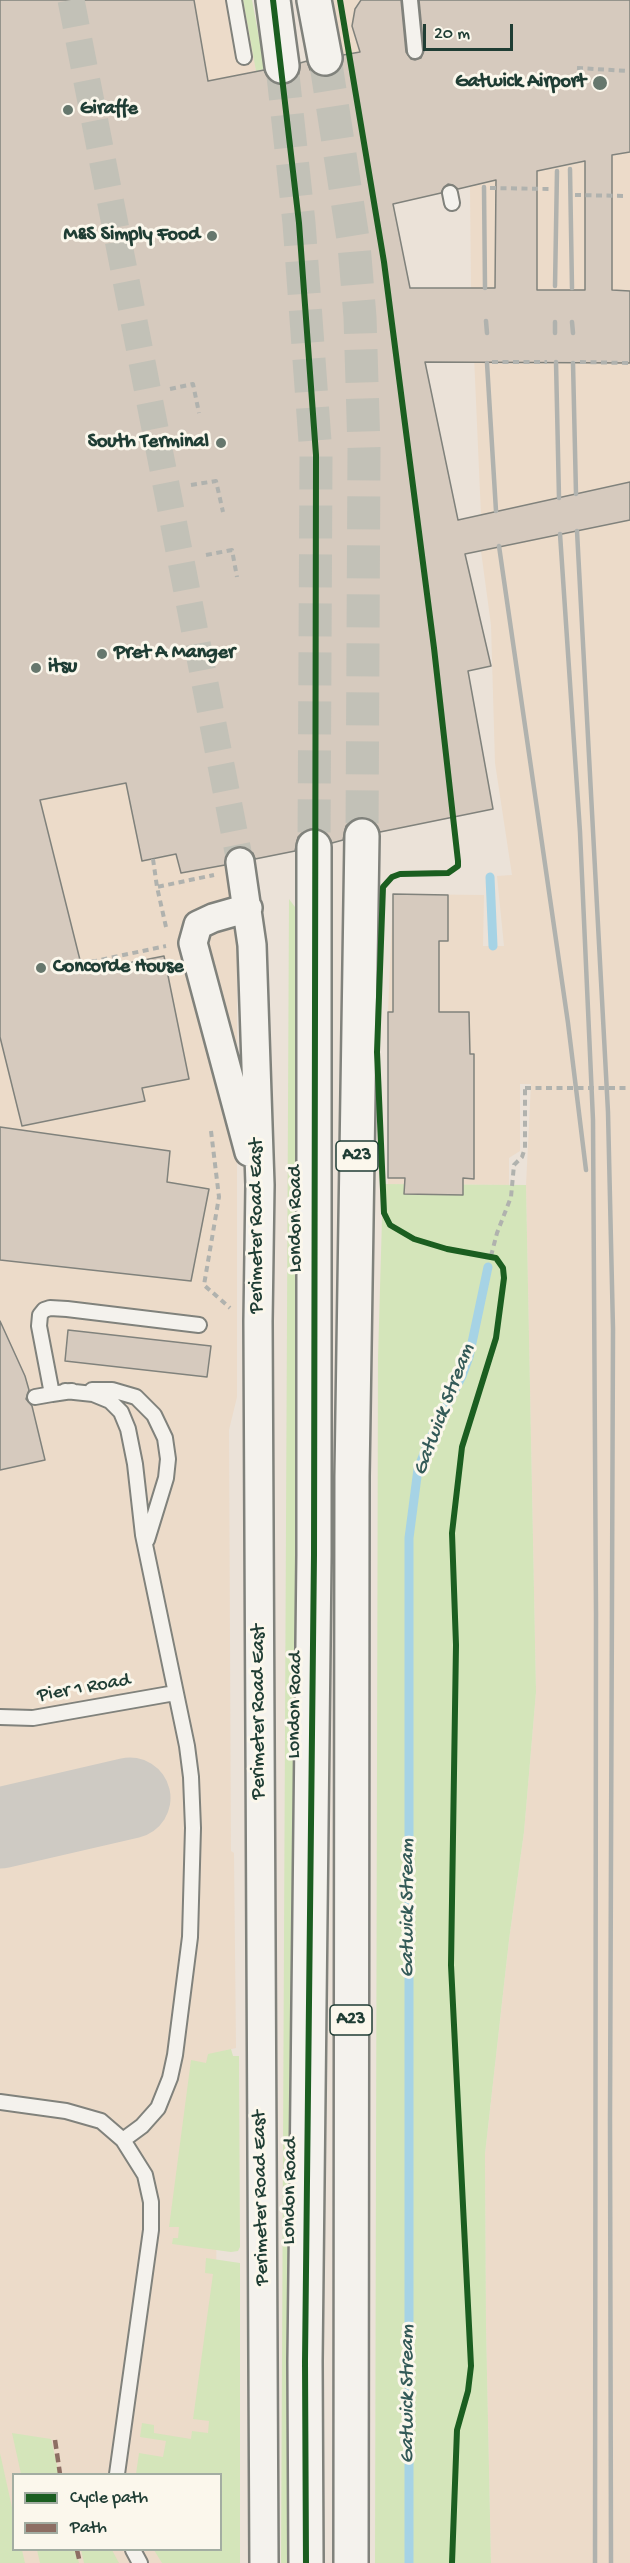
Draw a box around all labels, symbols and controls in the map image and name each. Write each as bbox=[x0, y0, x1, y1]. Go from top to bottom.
scale bar bbox=[426, 12, 516, 50]
text: 20 m bbox=[434, 24, 470, 45]
place label: Gatwick Airport bbox=[455, 71, 586, 95]
marker: Gatwick Airport bbox=[591, 74, 609, 92]
place label: Giraffe bbox=[80, 98, 138, 122]
marker: Giraffe bbox=[61, 103, 75, 117]
place label: M&S Simply Food bbox=[64, 224, 200, 248]
marker: M&S Simply Food bbox=[205, 229, 219, 243]
place label: South Terminal bbox=[88, 431, 209, 455]
marker: South Terminal bbox=[214, 436, 228, 450]
place label: Pret A Manger bbox=[114, 642, 235, 666]
marker: Pret A Manger bbox=[95, 647, 109, 661]
place label: itsu bbox=[48, 656, 77, 680]
marker: itsu bbox=[29, 661, 43, 675]
place label: Concorde House bbox=[53, 956, 184, 980]
marker: Concorde House bbox=[34, 961, 48, 975]
street label: Perimeter Road East bbox=[246, 1138, 270, 1314]
road number: A23 bbox=[336, 1141, 378, 1171]
street label: London Road bbox=[285, 1165, 309, 1273]
water label: Gatwick Stream bbox=[408, 1341, 482, 1479]
street label: Perimeter Road East bbox=[248, 1624, 272, 1800]
street label: London Road bbox=[283, 1651, 309, 1759]
street label: Pier 1 Road bbox=[36, 1669, 132, 1709]
water label: Gatwick Stream bbox=[396, 1839, 422, 1977]
road number: A23 bbox=[330, 2005, 372, 2035]
street label: Perimeter Road East bbox=[248, 2110, 276, 2286]
street label: London Road bbox=[278, 2137, 304, 2245]
water label: Gatwick Stream bbox=[396, 2325, 422, 2463]
legend bbox=[12, 2473, 222, 2551]
text: Cycle path bbox=[70, 2488, 148, 2509]
text: Path bbox=[70, 2518, 107, 2539]

